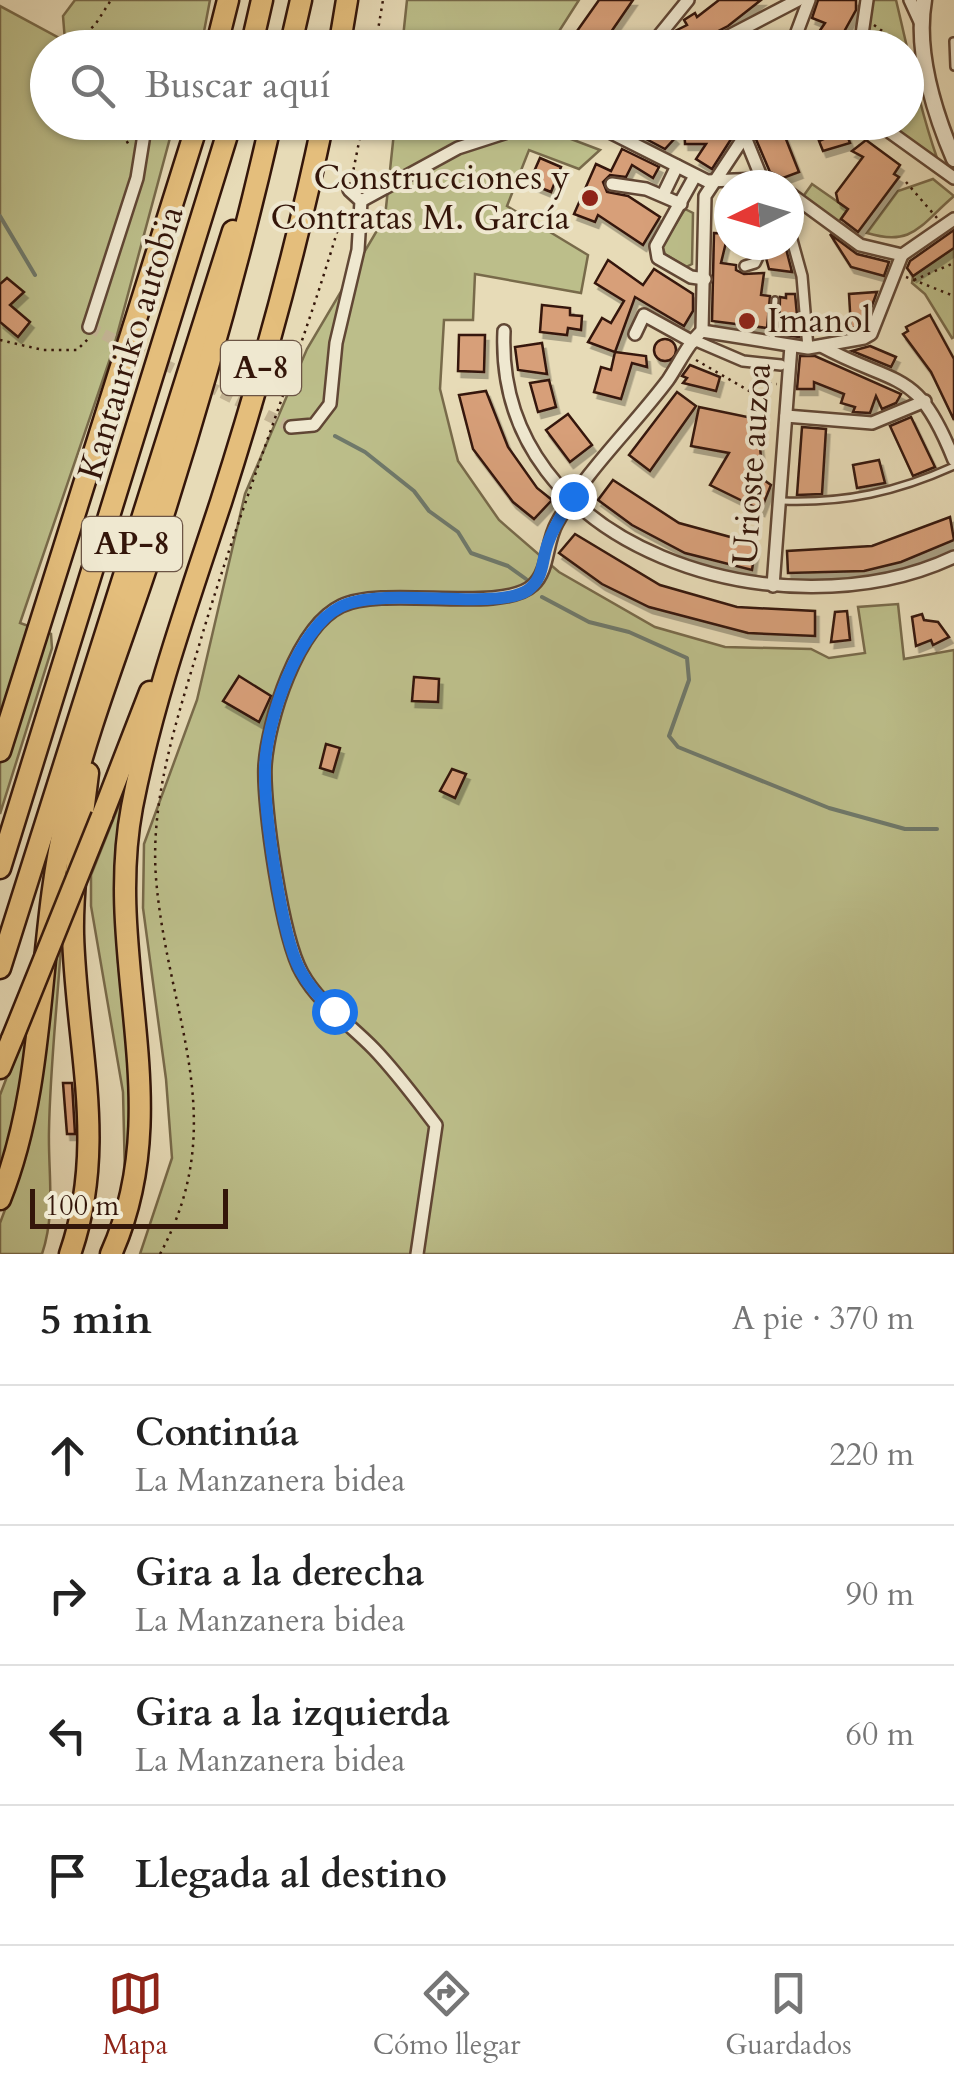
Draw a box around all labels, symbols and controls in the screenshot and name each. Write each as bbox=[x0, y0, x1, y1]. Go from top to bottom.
search box bbox=[30, 30, 924, 140]
icon: search bbox=[65, 58, 120, 113]
text: Buscar aquí bbox=[145, 59, 331, 111]
place label: Construcciones y Contratas M. García bbox=[270, 154, 571, 242]
north arrow bbox=[714, 170, 804, 260]
marker: Construcciones y Contratas M. García bbox=[579, 187, 601, 209]
street label: Kantauriko autobia bbox=[67, 200, 195, 486]
place label: Imanol bbox=[767, 297, 871, 345]
marker: Imanol bbox=[736, 310, 758, 332]
road number: A-8 bbox=[221, 341, 301, 395]
street label: Urioste auzoa bbox=[721, 361, 783, 567]
route end bbox=[551, 474, 597, 520]
road number: AP-8 bbox=[82, 517, 182, 571]
route start bbox=[312, 989, 358, 1035]
scale bar bbox=[30, 1184, 228, 1228]
text: 100 m bbox=[45, 1187, 119, 1225]
text: 5 min bbox=[40, 1291, 152, 1348]
text: A pie · 370 m bbox=[732, 1297, 914, 1341]
text: Continúa bbox=[135, 1407, 299, 1459]
icon: ahead bbox=[40, 1428, 95, 1483]
text: 220 m bbox=[829, 1433, 914, 1477]
text: La Manzanera bidea bbox=[135, 1459, 405, 1503]
text: Gira a la derecha bbox=[135, 1547, 424, 1599]
icon: right bbox=[40, 1568, 95, 1623]
text: 90 m bbox=[846, 1573, 914, 1617]
text: La Manzanera bidea bbox=[135, 1599, 405, 1643]
text: Gira a la izquierda bbox=[135, 1687, 450, 1739]
icon: left bbox=[40, 1708, 95, 1763]
text: 60 m bbox=[846, 1713, 914, 1757]
text: La Manzanera bidea bbox=[135, 1739, 405, 1783]
icon: arrive bbox=[40, 1848, 95, 1903]
text: Llegada al destino bbox=[135, 1849, 447, 1901]
tab: Mapa bbox=[102, 1966, 168, 2064]
tab: Cómo llegar bbox=[373, 1966, 521, 2064]
tab: Guardados bbox=[725, 1966, 852, 2064]

